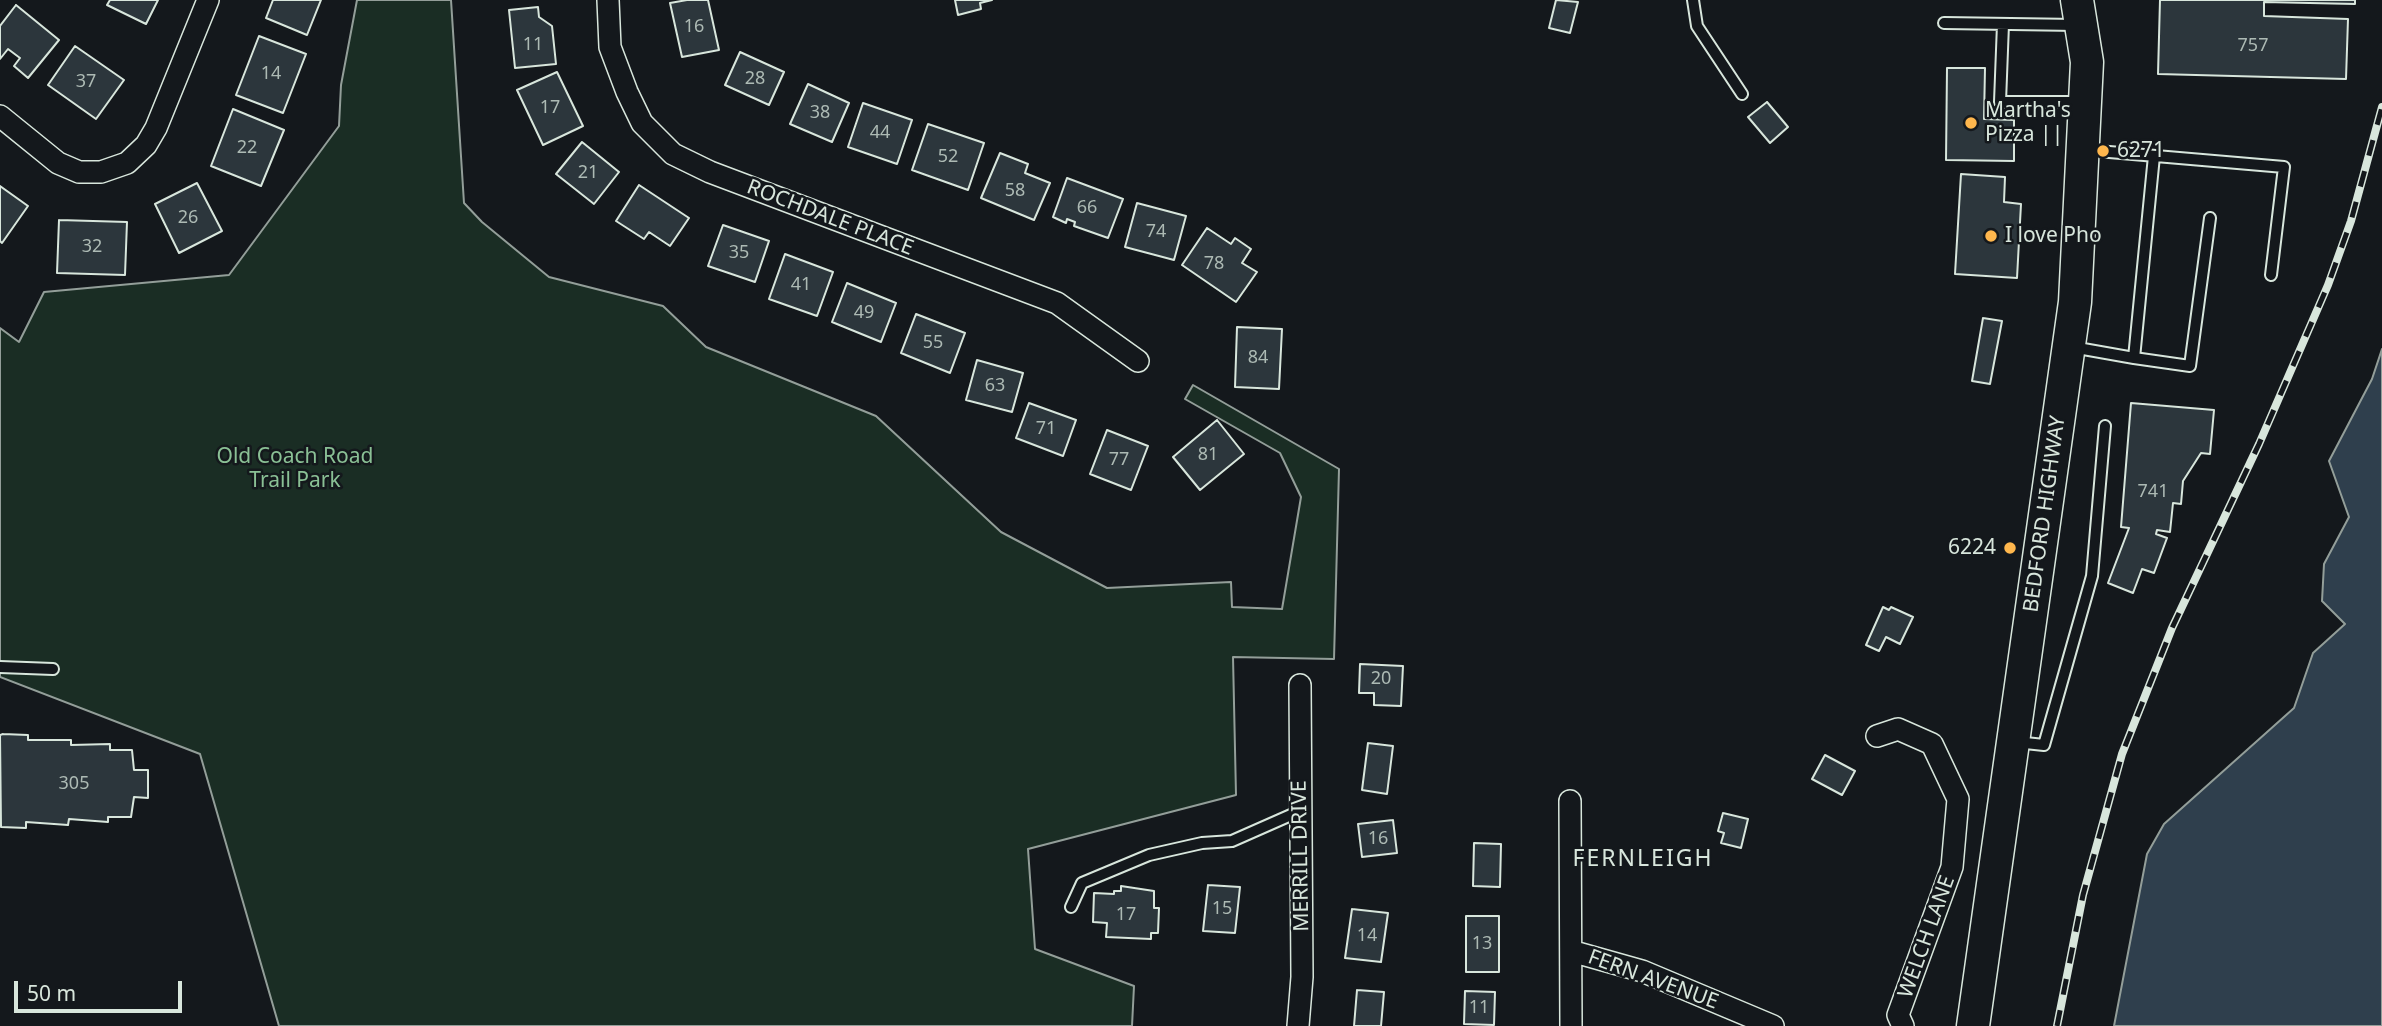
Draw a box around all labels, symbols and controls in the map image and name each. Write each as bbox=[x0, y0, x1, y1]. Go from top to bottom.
house number: 16 bbox=[684, 16, 704, 38]
house number: 11 bbox=[523, 34, 543, 56]
house number: 757 bbox=[2238, 35, 2268, 57]
house number: 14 bbox=[261, 63, 281, 85]
house number: 28 bbox=[745, 68, 765, 90]
house number: 37 bbox=[76, 71, 96, 93]
house number: 17 bbox=[540, 97, 560, 119]
place label: Martha's Pizza || bbox=[1985, 98, 2071, 148]
house number: 38 bbox=[810, 102, 830, 124]
marker: Martha's Pizza || bbox=[1963, 115, 1979, 131]
house number: 44 bbox=[870, 122, 890, 144]
house number: 22 bbox=[237, 137, 257, 159]
place label: 6271 bbox=[2117, 138, 2165, 164]
marker: 6271 bbox=[2095, 143, 2111, 159]
house number: 52 bbox=[938, 146, 958, 168]
house number: 21 bbox=[578, 162, 598, 184]
street label: ROCHDALE PLACE bbox=[743, 175, 917, 261]
house number: 58 bbox=[1005, 180, 1025, 202]
house number: 66 bbox=[1077, 197, 1097, 219]
house number: 26 bbox=[178, 207, 198, 229]
house number: 74 bbox=[1146, 221, 1166, 243]
place label: I love Pho bbox=[2005, 223, 2102, 249]
marker: I love Pho bbox=[1983, 228, 1999, 244]
house number: 32 bbox=[82, 236, 102, 258]
house number: 35 bbox=[729, 242, 749, 264]
house number: 78 bbox=[1204, 253, 1224, 275]
house number: 41 bbox=[791, 274, 811, 296]
house number: 49 bbox=[854, 302, 874, 324]
house number: 55 bbox=[923, 332, 943, 354]
house number: 84 bbox=[1248, 347, 1268, 369]
house number: 63 bbox=[985, 375, 1005, 397]
street label: BEDFORD HIGHWAY bbox=[2019, 414, 2071, 614]
house number: 71 bbox=[1036, 418, 1056, 440]
park label: Old Coach Road Trail Park bbox=[217, 444, 373, 494]
house number: 81 bbox=[1198, 444, 1218, 466]
house number: 77 bbox=[1109, 449, 1129, 471]
house number: 741 bbox=[2138, 481, 2168, 503]
place label: 6224 bbox=[1948, 535, 1996, 561]
marker: 6224 bbox=[2002, 540, 2018, 556]
house number: 20 bbox=[1371, 668, 1391, 690]
house number: 305 bbox=[59, 773, 89, 795]
street label: MERRILL DRIVE bbox=[1287, 780, 1315, 932]
house number: 16 bbox=[1368, 828, 1388, 850]
district label: FERNLEIGH bbox=[1574, 845, 1712, 873]
street label: WELCH LANE bbox=[1893, 872, 1961, 1002]
house number: 15 bbox=[1212, 898, 1232, 920]
house number: 17 bbox=[1116, 904, 1136, 926]
house number: 14 bbox=[1357, 925, 1377, 947]
house number: 13 bbox=[1472, 933, 1492, 955]
street label: FERN AVENUE bbox=[1584, 945, 1722, 1015]
scale bar bbox=[18, 967, 186, 1011]
text: 50 m bbox=[27, 979, 76, 1007]
house number: 11 bbox=[1469, 997, 1489, 1019]

